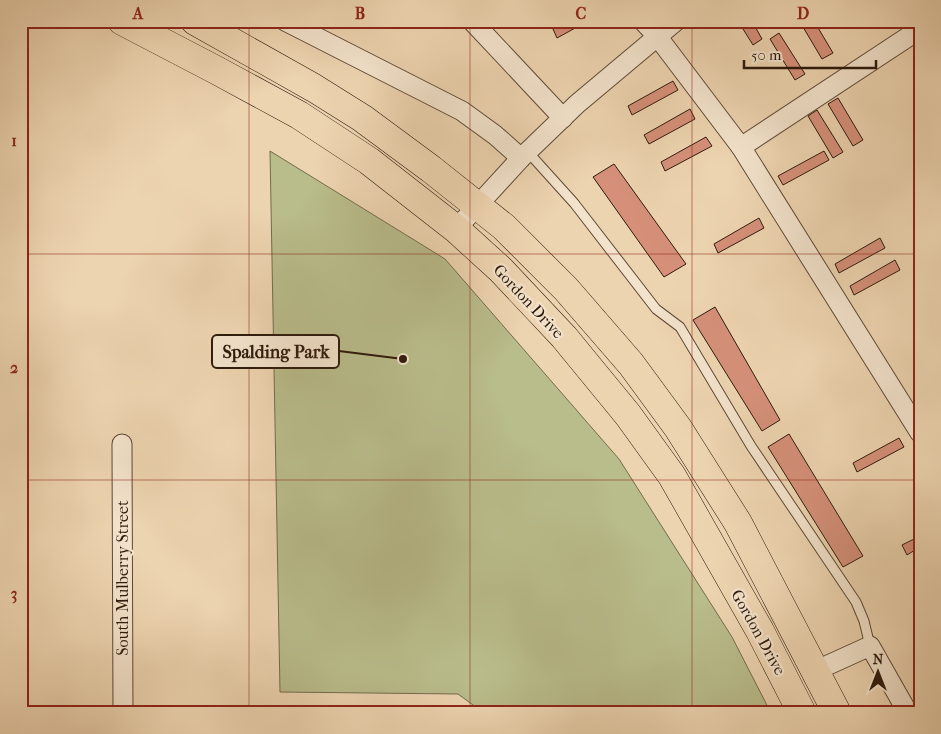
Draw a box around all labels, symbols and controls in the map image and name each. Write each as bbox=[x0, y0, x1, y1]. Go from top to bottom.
text: A bbox=[132, 4, 144, 23]
text: B bbox=[355, 4, 365, 23]
text: C bbox=[576, 4, 587, 23]
text: D bbox=[797, 4, 809, 23]
scale bar bbox=[744, 38, 876, 70]
text: 50 m bbox=[751, 46, 782, 64]
text: 1 bbox=[11, 131, 17, 150]
street label: Gordon Drive bbox=[489, 260, 568, 342]
callout: Spalding Park bbox=[212, 335, 339, 368]
text: Spalding Park bbox=[222, 342, 330, 363]
text: 2 bbox=[10, 358, 18, 377]
street label: South Mulberry Street bbox=[113, 500, 132, 656]
text: 3 bbox=[11, 584, 17, 604]
street label: Gordon Drive bbox=[727, 586, 790, 678]
north arrow bbox=[854, 646, 904, 696]
text: N bbox=[873, 651, 884, 668]

